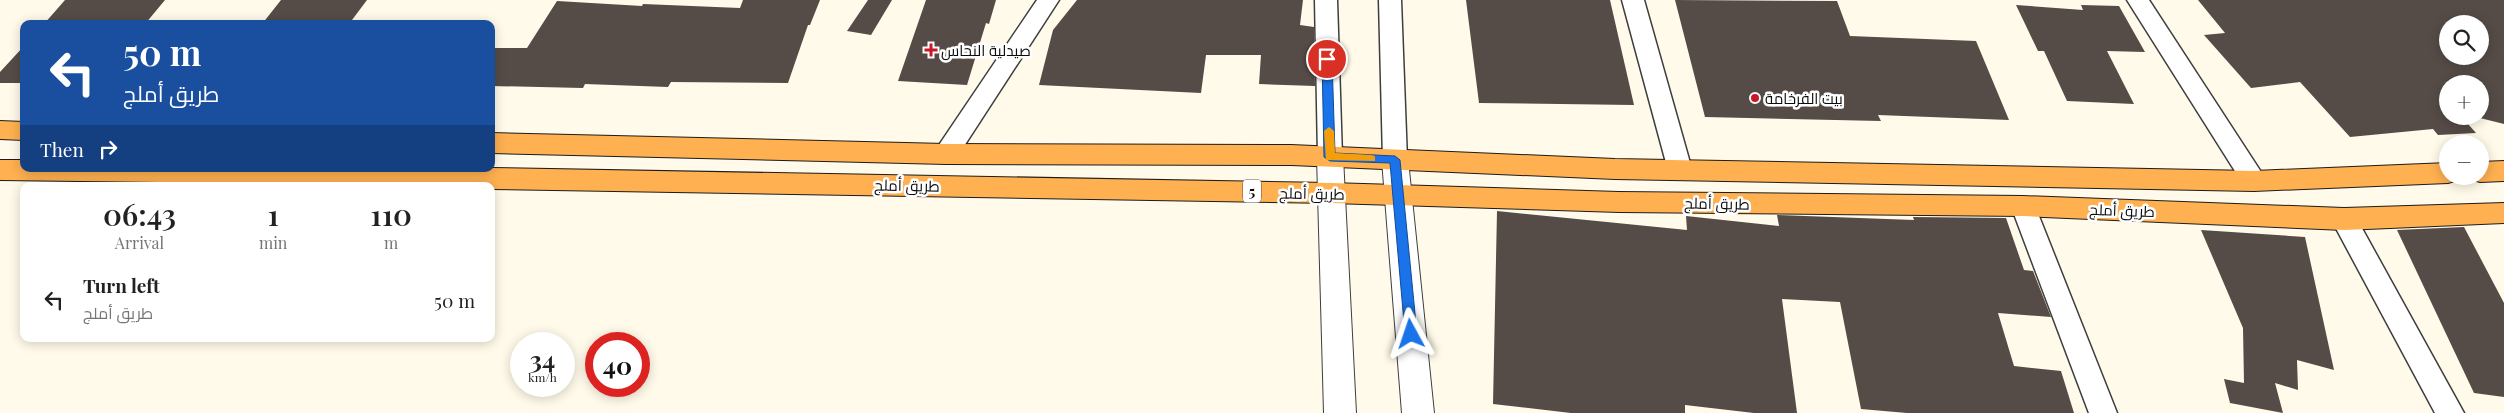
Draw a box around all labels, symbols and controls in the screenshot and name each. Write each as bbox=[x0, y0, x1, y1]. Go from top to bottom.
map controls bbox=[2439, 15, 2489, 185]
button: search bbox=[2439, 15, 2489, 65]
text: 50 m bbox=[123, 28, 201, 75]
pin bbox=[1306, 38, 1348, 80]
icon: left bbox=[40, 40, 105, 105]
place label: صيدلية النحاس bbox=[941, 40, 1031, 61]
marker: صيدلية النحاس bbox=[925, 44, 937, 56]
icon: arrive bbox=[1313, 45, 1341, 73]
button: + bbox=[2439, 75, 2489, 125]
text: طريق أملج bbox=[123, 78, 219, 108]
place label: بيت الفرخامة bbox=[1765, 88, 1843, 108]
marker: بيت الفرخامة bbox=[1749, 92, 1761, 104]
icon: right bbox=[94, 135, 122, 163]
button: − bbox=[2439, 135, 2489, 185]
text: Then bbox=[40, 136, 84, 162]
street label: طريق أملج bbox=[874, 174, 940, 198]
road number: 5 bbox=[1243, 180, 1261, 202]
street label: طريق أملج bbox=[1279, 182, 1345, 206]
street label: طريق أملج bbox=[1684, 192, 1750, 216]
text: 06:43 bbox=[103, 194, 176, 234]
text: 1 bbox=[267, 194, 279, 234]
text: 110 bbox=[370, 194, 412, 234]
street label: طريق أملج bbox=[2089, 199, 2155, 223]
text: Arrival bbox=[115, 232, 164, 253]
text: min bbox=[259, 232, 287, 253]
text: m bbox=[384, 232, 398, 253]
text: Turn left bbox=[83, 272, 160, 298]
icon: left bbox=[40, 286, 68, 314]
text: 50 m bbox=[434, 287, 475, 313]
text: طريق أملج bbox=[83, 302, 153, 323]
position arrow bbox=[1384, 307, 1436, 359]
speed limit sign: 40 bbox=[585, 332, 650, 397]
text: 34 bbox=[530, 342, 555, 375]
text: km/h bbox=[528, 369, 557, 385]

